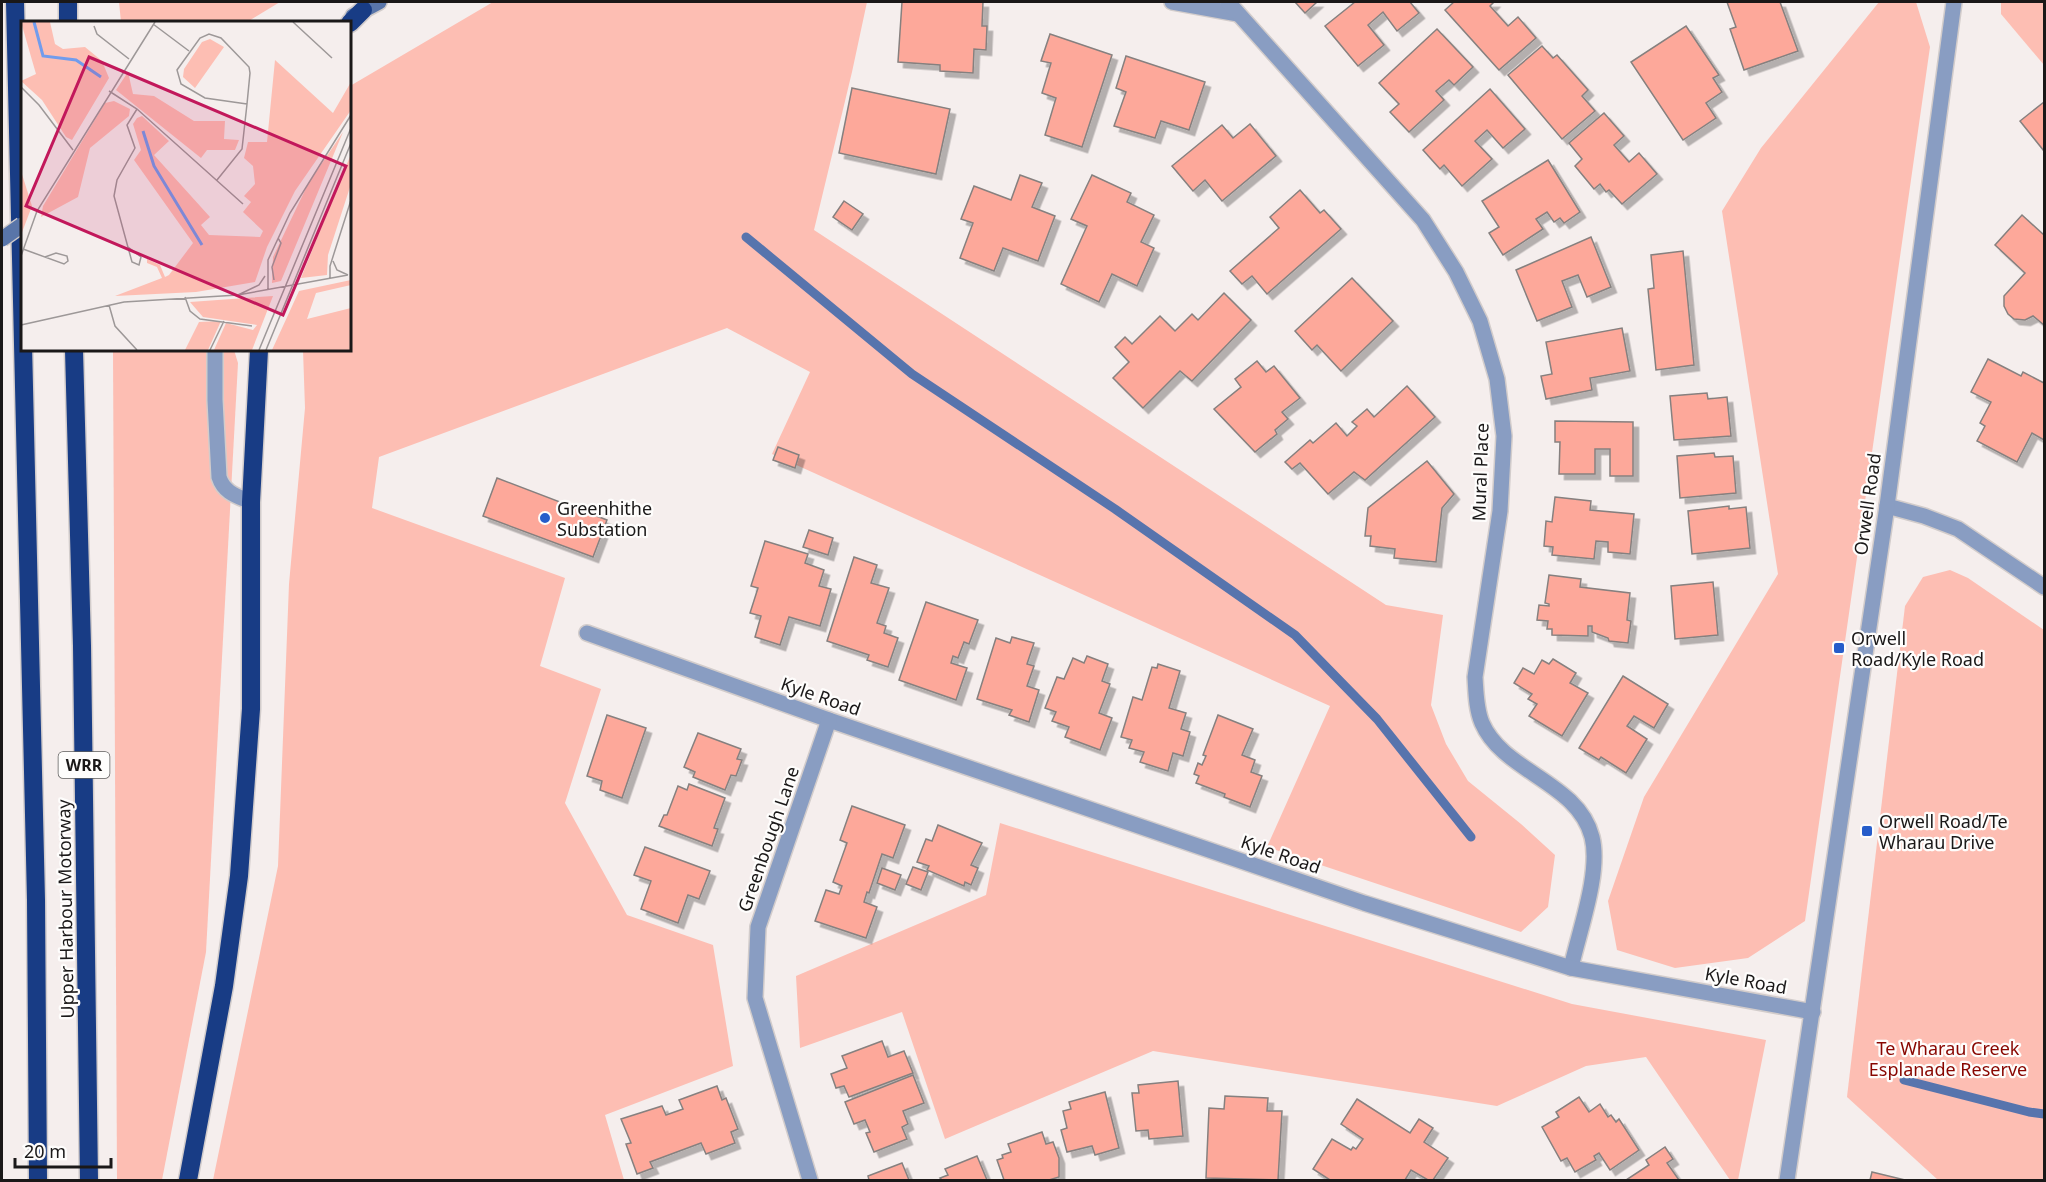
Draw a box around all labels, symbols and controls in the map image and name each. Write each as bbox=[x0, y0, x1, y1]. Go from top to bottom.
inset map bbox=[21, 21, 351, 351]
street label: Mural Place bbox=[1466, 422, 1494, 522]
street label: Orwell Road bbox=[1848, 451, 1886, 557]
place label: Greenhithe Substation bbox=[557, 496, 652, 541]
marker: Greenhithe Substation bbox=[538, 511, 552, 525]
place label: Orwell Road/Kyle Road bbox=[1851, 626, 1984, 671]
marker: Orwell Road/Kyle Road bbox=[1832, 641, 1846, 655]
street label: Kyle Road bbox=[778, 671, 864, 721]
road number: WRR bbox=[58, 752, 110, 778]
street label: Greenbough Lane bbox=[732, 763, 804, 915]
street label: Upper Harbour Motorway bbox=[51, 798, 79, 1019]
place label: Orwell Road/Te Wharau Drive bbox=[1879, 809, 2008, 854]
marker: Orwell Road/Te Wharau Drive bbox=[1860, 824, 1874, 838]
street label: Kyle Road bbox=[1238, 829, 1324, 879]
street label: Kyle Road bbox=[1703, 961, 1789, 999]
park label: Te Wharau Creek Esplanade Reserve bbox=[1869, 1036, 2027, 1081]
scale bar bbox=[15, 1131, 111, 1169]
text: 20 m bbox=[24, 1139, 66, 1163]

